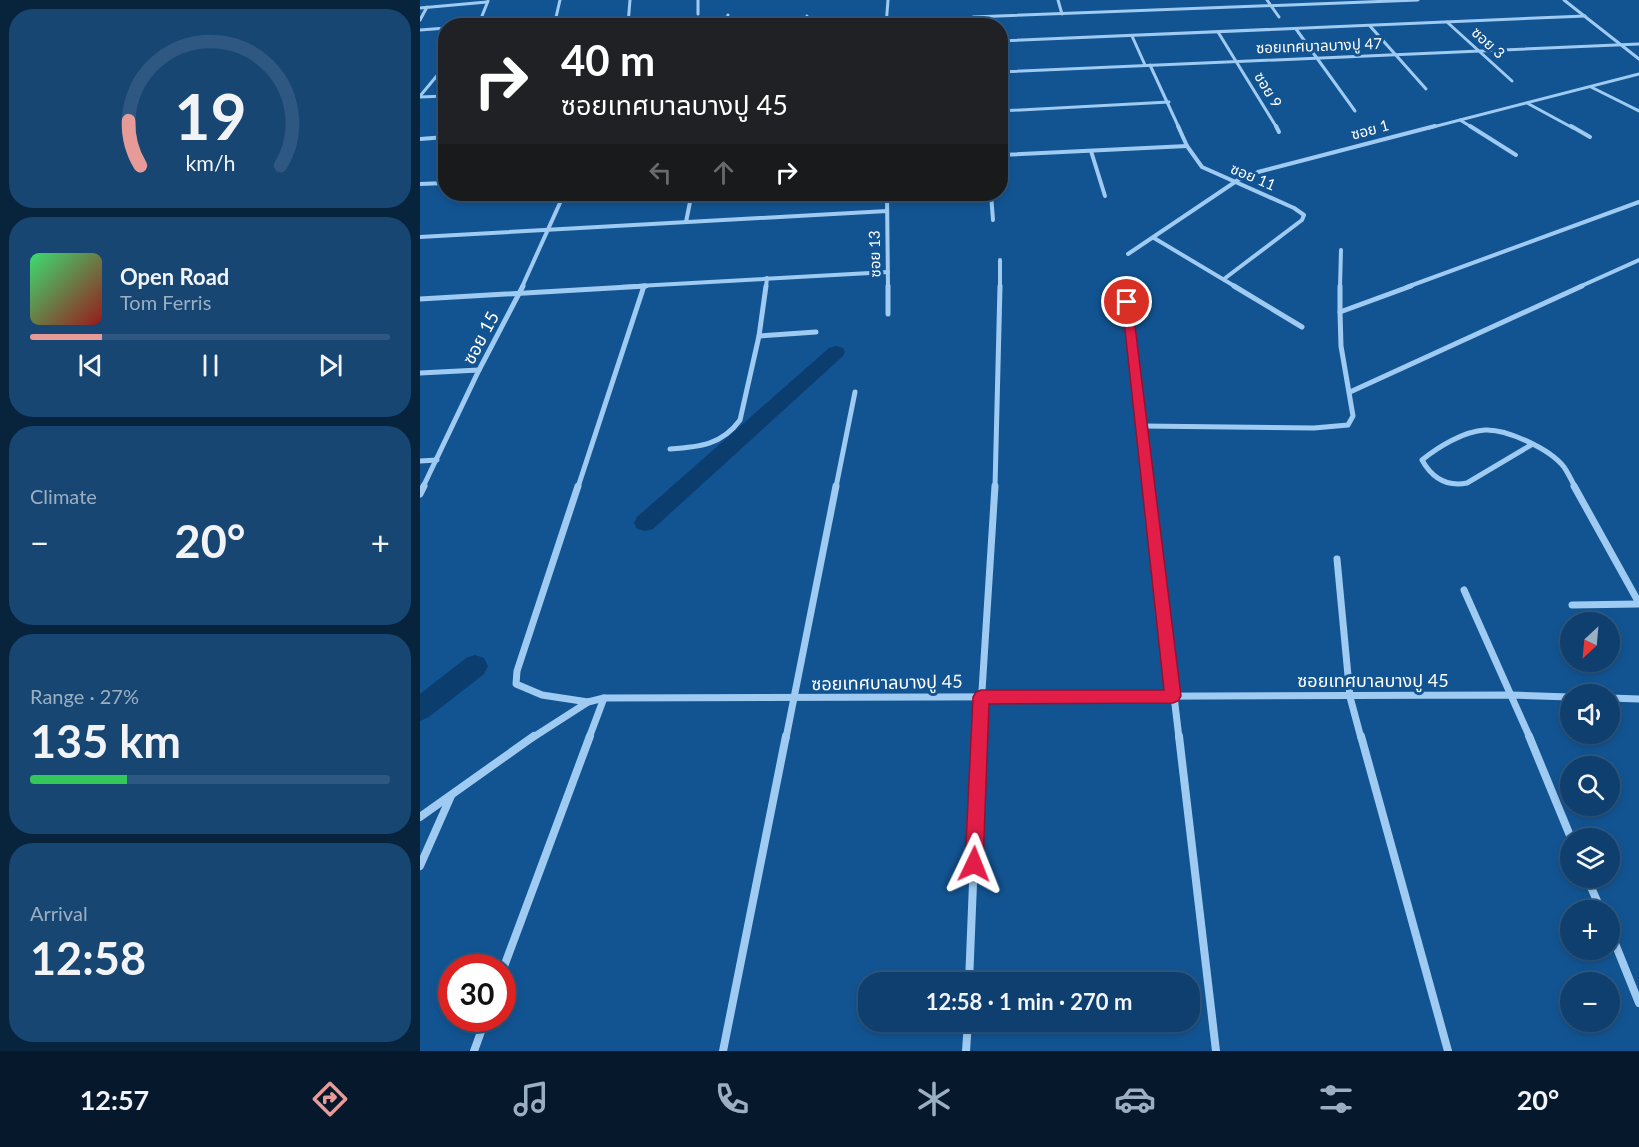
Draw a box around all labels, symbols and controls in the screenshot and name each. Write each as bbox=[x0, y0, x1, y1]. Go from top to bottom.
street label: ซอย 3 bbox=[1468, 23, 1509, 62]
street label: ซอยเทศบาลบางปู 47 bbox=[1256, 34, 1383, 57]
text: 40 m bbox=[561, 35, 655, 85]
icon: right bbox=[462, 42, 540, 120]
street label: ซอย 9 bbox=[1251, 68, 1286, 111]
text: 19 bbox=[174, 78, 246, 153]
text: ซอยเทศบาลบางปู 45 bbox=[561, 88, 788, 121]
street label: ซอย 1 bbox=[1349, 115, 1391, 143]
text: km/h bbox=[185, 150, 235, 176]
icon: left bbox=[644, 156, 677, 189]
icon: ahead bbox=[707, 156, 740, 189]
icon: right bbox=[770, 156, 803, 189]
street label: ซอย 11 bbox=[1228, 159, 1279, 194]
street label: ซอย 13 bbox=[865, 230, 883, 278]
text: Open Road bbox=[120, 263, 229, 290]
pin bbox=[1101, 276, 1152, 327]
icon: arrive bbox=[1110, 285, 1143, 318]
text: Tom Ferris bbox=[120, 290, 211, 314]
street label: ซอย 15 bbox=[457, 307, 503, 368]
icon: previous bbox=[74, 349, 107, 382]
icon: pause bbox=[194, 349, 227, 382]
icon: next bbox=[314, 349, 347, 382]
text: Climate bbox=[30, 484, 97, 508]
text: 20° bbox=[175, 514, 245, 568]
text: − bbox=[30, 522, 49, 562]
text: + bbox=[371, 522, 390, 562]
north arrow bbox=[1560, 612, 1620, 672]
map controls bbox=[1560, 612, 1620, 1032]
street label: ซอยเทศบาลบางปู 45 bbox=[1297, 669, 1449, 693]
street label: ซอยเทศบาลบางปู 45 bbox=[811, 670, 963, 696]
text: Range · 27% bbox=[30, 684, 139, 708]
button: sound bbox=[1560, 684, 1620, 744]
text: 135 km bbox=[30, 714, 181, 768]
button: search bbox=[1560, 756, 1620, 816]
button: layers bbox=[1560, 828, 1620, 888]
position arrow bbox=[942, 832, 1006, 896]
button: + bbox=[1560, 900, 1620, 960]
text: Arrival bbox=[30, 901, 88, 925]
text: 12:58 bbox=[30, 931, 146, 985]
speed limit sign: 30 bbox=[438, 954, 516, 1032]
button: − bbox=[1560, 972, 1620, 1032]
text: 12:58 · 1 min · 270 m bbox=[926, 988, 1132, 1015]
icon: directions bbox=[309, 1078, 351, 1120]
icon: music bbox=[510, 1078, 552, 1120]
icon: phone bbox=[711, 1078, 753, 1120]
icon: climate bbox=[913, 1078, 955, 1120]
icon: car bbox=[1114, 1078, 1156, 1120]
icon: filters bbox=[1315, 1078, 1357, 1120]
text: 12:57 bbox=[80, 1083, 149, 1116]
text: 20° bbox=[1517, 1083, 1559, 1116]

